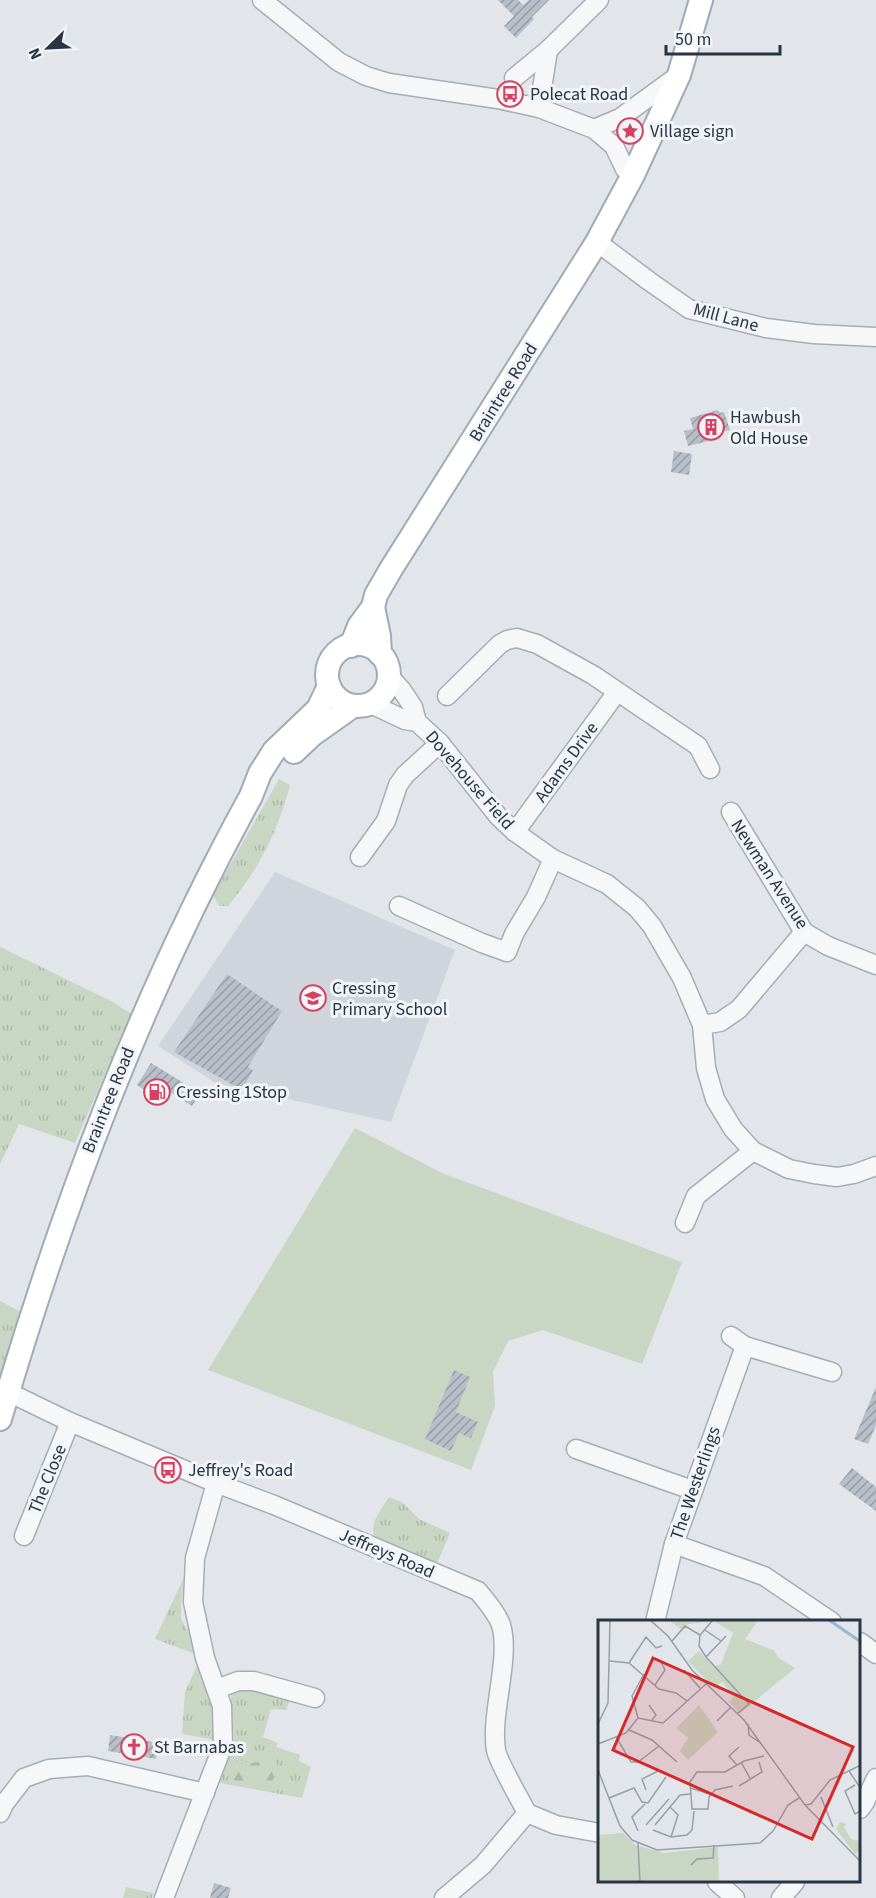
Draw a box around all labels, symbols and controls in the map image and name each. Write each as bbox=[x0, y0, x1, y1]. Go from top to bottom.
north arrow bbox=[18, 18, 78, 78]
scale bar bbox=[666, 18, 780, 56]
text: 50 m bbox=[675, 27, 711, 52]
text: N bbox=[23, 44, 47, 63]
bus stop icon: Polecat Road bbox=[495, 79, 525, 109]
place label: Polecat Road bbox=[530, 82, 628, 107]
place icon: Village sign bbox=[615, 116, 645, 146]
place label: Village sign bbox=[650, 119, 734, 144]
street label: Mill Lane bbox=[690, 297, 761, 338]
street label: Braintree Road bbox=[463, 338, 544, 446]
place label: Hawbush Old House bbox=[730, 405, 808, 451]
building icon: Hawbush Old House bbox=[696, 412, 726, 442]
street label: Adams Drive bbox=[529, 717, 604, 808]
street label: Dovehouse Field bbox=[419, 725, 520, 835]
street label: Newman Avenue bbox=[725, 814, 815, 934]
place label: Cressing Primary School bbox=[332, 976, 447, 1022]
school or university icon: Cressing Primary School bbox=[298, 983, 328, 1013]
street label: Braintree Road bbox=[76, 1044, 141, 1157]
fuel station icon: Cressing 1Stop bbox=[142, 1077, 172, 1107]
place label: Cressing 1Stop bbox=[176, 1080, 287, 1105]
street label: The Westerlings bbox=[664, 1423, 727, 1543]
street label: The Close bbox=[22, 1441, 73, 1518]
bus stop icon: Jeffrey's Road bbox=[153, 1455, 183, 1485]
place label: Jeffrey's Road bbox=[188, 1458, 293, 1483]
street label: Jeffreys Road bbox=[335, 1522, 438, 1585]
inset map bbox=[598, 1620, 861, 1883]
church icon: St Barnabas bbox=[119, 1732, 149, 1762]
place label: St Barnabas bbox=[154, 1735, 244, 1760]

